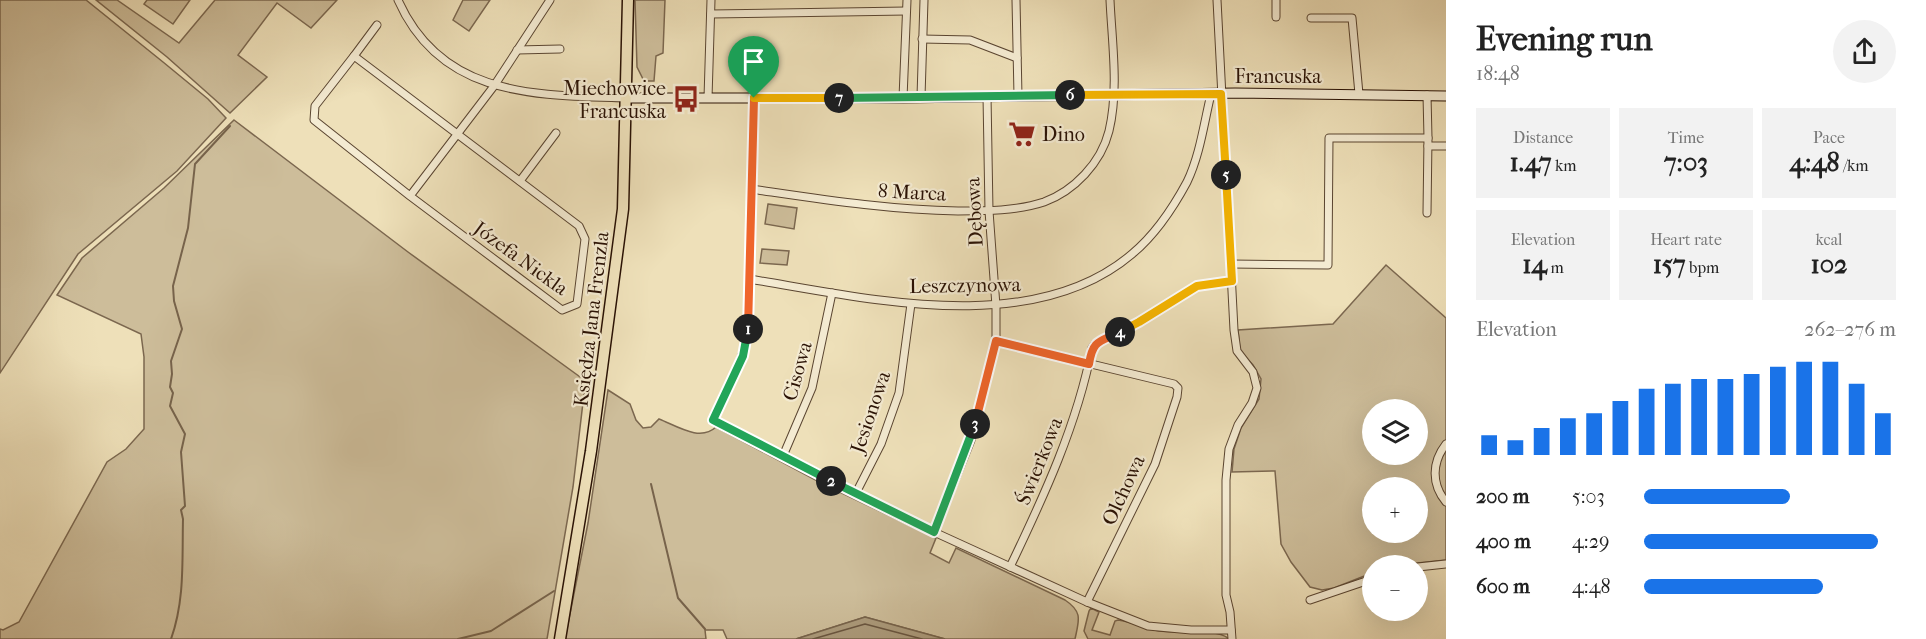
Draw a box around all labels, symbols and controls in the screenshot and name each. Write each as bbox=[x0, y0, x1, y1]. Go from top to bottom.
text: Evening run bbox=[1476, 20, 1653, 59]
button: share bbox=[1833, 20, 1896, 83]
pin bbox=[728, 36, 779, 98]
icon: arrive bbox=[737, 45, 770, 78]
text: 18:48 bbox=[1476, 62, 1520, 85]
street label: Francuska bbox=[1234, 65, 1322, 88]
place label: Miechowice Francuska bbox=[563, 77, 667, 123]
pin: 6 bbox=[1055, 80, 1085, 110]
pin: 7 bbox=[824, 83, 854, 113]
bus stop icon: Miechowice Francuska bbox=[671, 84, 701, 114]
text: 6 bbox=[1066, 85, 1074, 104]
text: 7 bbox=[835, 88, 843, 107]
supermarket icon: Dino bbox=[1007, 119, 1037, 149]
place label: Dino bbox=[1042, 123, 1085, 146]
text: Distance bbox=[1513, 128, 1573, 147]
text: Time bbox=[1668, 128, 1704, 147]
text: Pace bbox=[1813, 128, 1845, 147]
text: 1.47 bbox=[1509, 147, 1552, 178]
text: 7:03 bbox=[1664, 147, 1708, 178]
text: 4:48 bbox=[1790, 147, 1840, 178]
text: km bbox=[1552, 156, 1577, 175]
text: /km bbox=[1840, 156, 1868, 175]
pin: 5 bbox=[1211, 160, 1241, 190]
text: 5 bbox=[1223, 165, 1229, 184]
street label: Dębowa bbox=[961, 176, 988, 247]
street label: 8 Marca bbox=[877, 179, 947, 206]
street label: Józefa Nickla bbox=[468, 215, 573, 301]
street label: Księdza Jana Frenzla bbox=[569, 229, 614, 408]
text: Elevation bbox=[1511, 230, 1575, 249]
text: Heart rate bbox=[1650, 230, 1722, 249]
text: kcal bbox=[1816, 230, 1842, 249]
text: 14 bbox=[1522, 249, 1547, 280]
text: 157 bbox=[1653, 249, 1686, 280]
text: 102 bbox=[1811, 249, 1847, 280]
text: m bbox=[1547, 258, 1564, 277]
text: bpm bbox=[1686, 258, 1719, 277]
street label: Leszczynowa bbox=[909, 273, 1022, 298]
pin: 1 bbox=[733, 314, 763, 344]
pin: 4 bbox=[1105, 317, 1135, 347]
text: Elevation bbox=[1476, 318, 1557, 341]
text: 262–276 m bbox=[1804, 318, 1896, 341]
text: 1 bbox=[745, 319, 751, 338]
text: 4 bbox=[1115, 322, 1125, 341]
street label: Cisowa bbox=[778, 338, 817, 403]
street label: Jesionowa bbox=[845, 367, 895, 458]
map controls bbox=[1362, 399, 1428, 621]
button: layers bbox=[1362, 399, 1428, 465]
pin: 3 bbox=[960, 409, 990, 439]
street label: Świerkowa bbox=[1011, 413, 1068, 508]
text: 3 bbox=[972, 414, 978, 433]
street label: Olchowa bbox=[1097, 451, 1150, 529]
pin: 2 bbox=[816, 466, 846, 496]
text: 2 bbox=[827, 471, 835, 490]
button: + bbox=[1362, 477, 1428, 543]
text: 200 m bbox=[1476, 485, 1529, 508]
text: 5:03 bbox=[1572, 485, 1605, 508]
text: 400 m bbox=[1476, 530, 1531, 553]
text: 4:29 bbox=[1572, 530, 1609, 553]
button: − bbox=[1362, 555, 1428, 621]
text: 600 m bbox=[1476, 575, 1530, 598]
text: 4:48 bbox=[1572, 575, 1611, 598]

